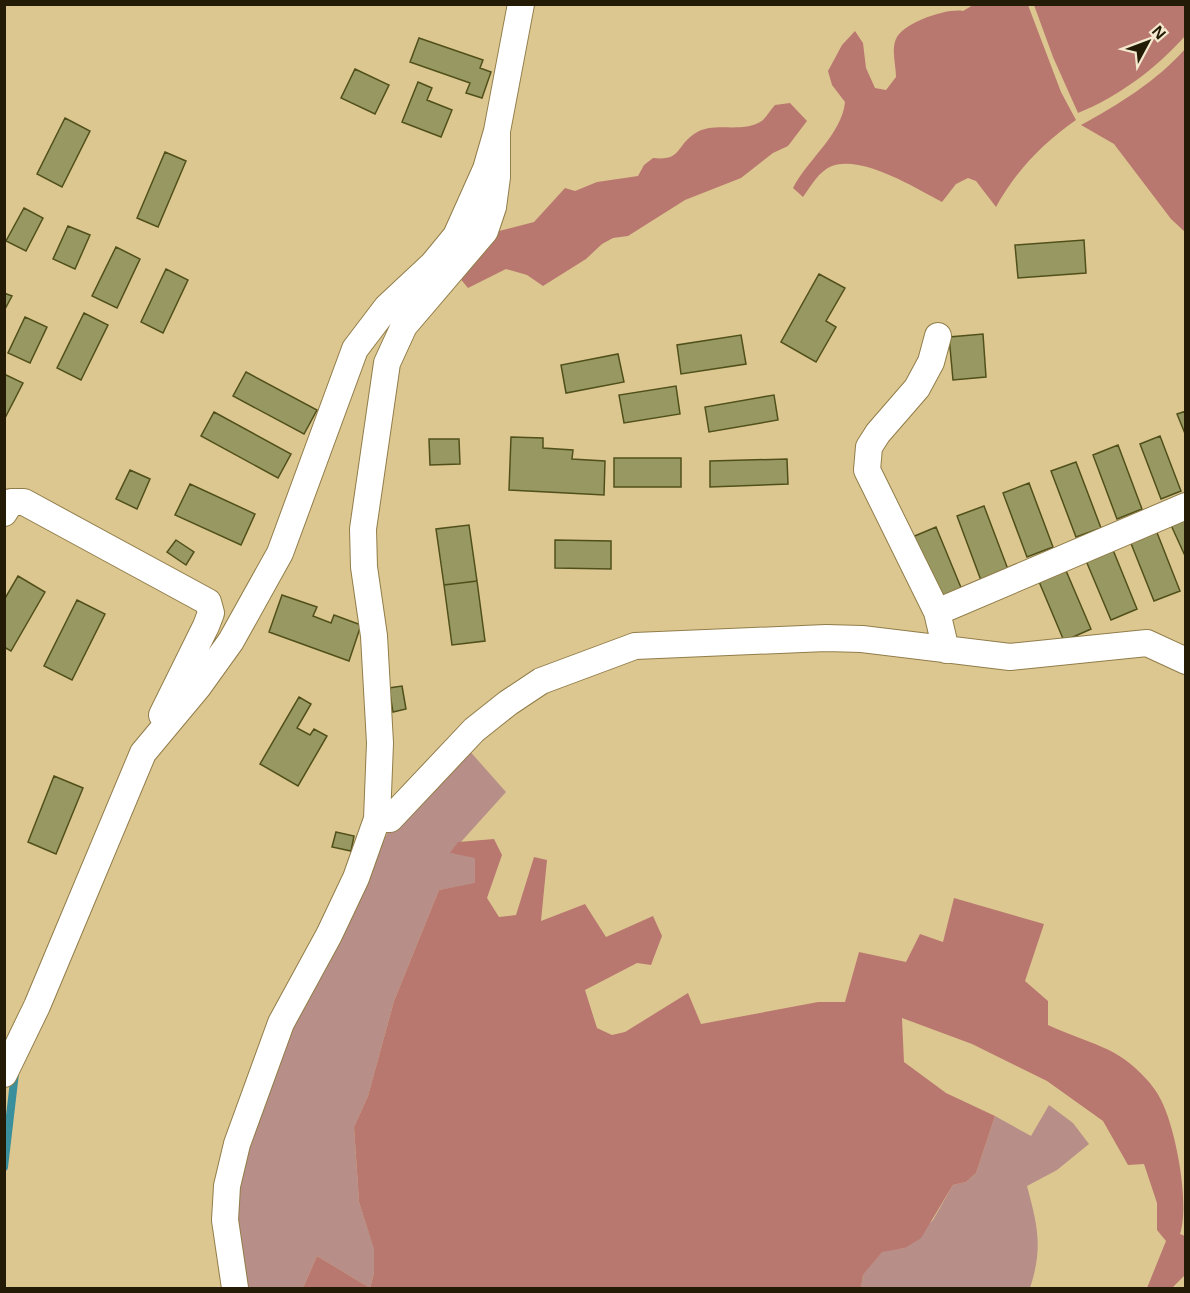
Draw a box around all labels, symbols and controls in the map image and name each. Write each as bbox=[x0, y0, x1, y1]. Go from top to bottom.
north arrow bbox=[1118, 12, 1178, 72]
text: N bbox=[1149, 23, 1169, 42]

